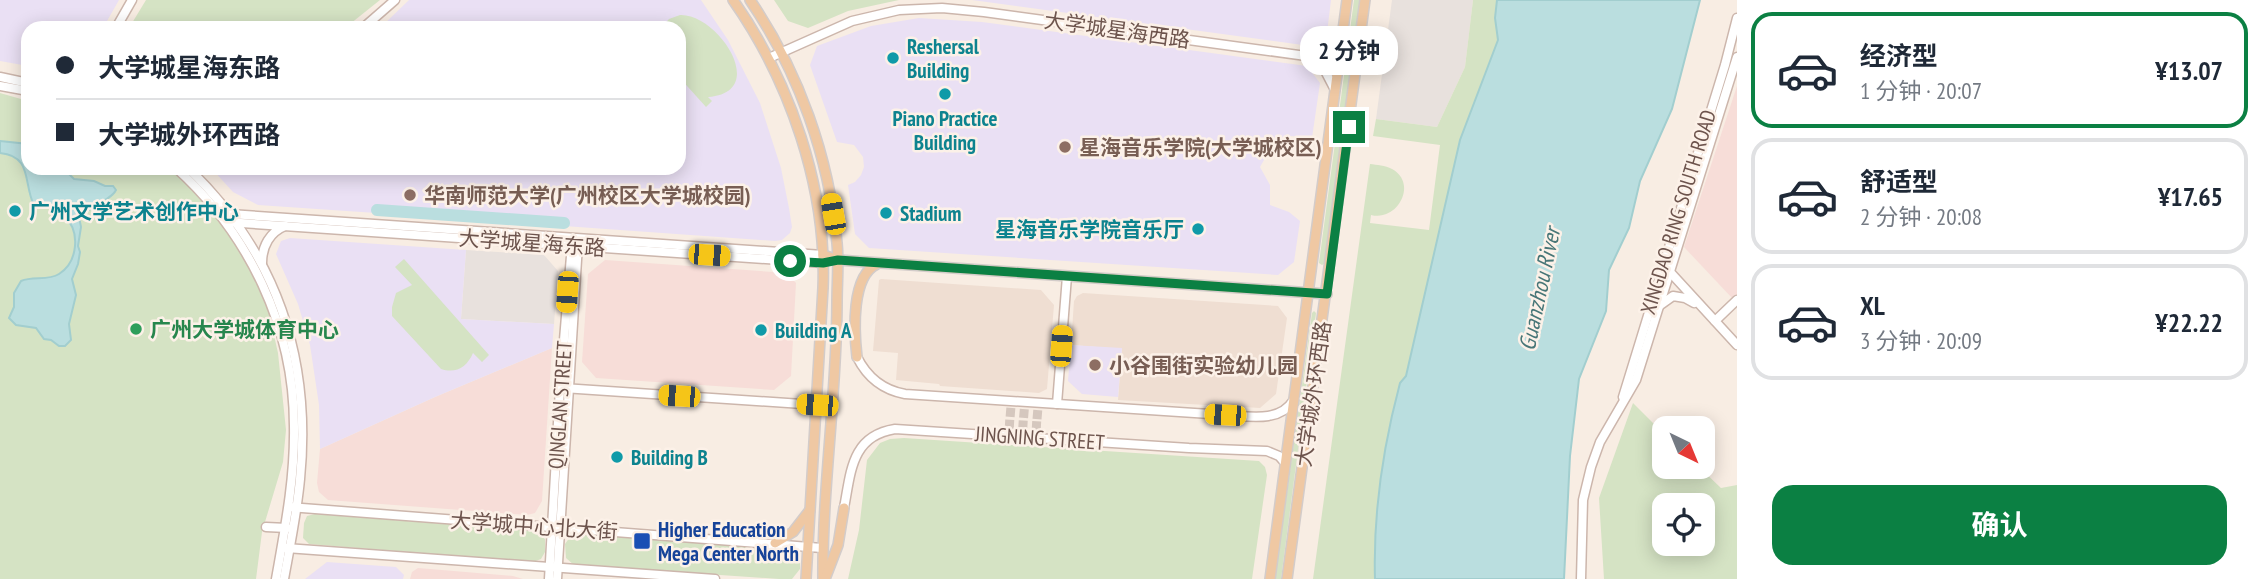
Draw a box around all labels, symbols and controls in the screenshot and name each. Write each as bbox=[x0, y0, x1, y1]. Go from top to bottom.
street label: 大学城星海西路 bbox=[1042, 6, 1192, 54]
callout: 2 分钟 bbox=[1300, 25, 1398, 74]
place label: Reshersal Building bbox=[907, 33, 980, 84]
text: 2 分钟 bbox=[1318, 36, 1380, 65]
icon: car bbox=[1776, 39, 1839, 102]
text: 经济型 bbox=[1860, 39, 1938, 72]
marker: Reshersal Building bbox=[885, 50, 901, 66]
text: 大学城星海东路 bbox=[98, 51, 280, 84]
text: ¥13.07 bbox=[2155, 54, 2223, 87]
text: 1 分钟 · 20:07 bbox=[1860, 76, 1982, 105]
marker: Piano Practice Building bbox=[937, 86, 953, 102]
place label: Piano Practice Building bbox=[892, 105, 998, 156]
street label: XINGDAO RING SOUTH ROAD bbox=[1634, 107, 1722, 317]
route end bbox=[1333, 111, 1365, 143]
text: 大学城外环西路 bbox=[98, 118, 280, 151]
place label: 星海音乐学院(大学城校区) bbox=[1079, 134, 1322, 161]
marker: 星海音乐学院(大学城校区) bbox=[1057, 139, 1073, 155]
icon: car bbox=[1776, 165, 1839, 228]
text: 舒适型 bbox=[1860, 165, 1938, 198]
text: ¥17.65 bbox=[2158, 180, 2223, 213]
place label: 华南师范大学(广州校区大学城校园) bbox=[424, 182, 751, 209]
marker: 华南师范大学(广州校区大学城校园) bbox=[402, 187, 418, 203]
car bbox=[820, 191, 847, 237]
place label: 广州文学艺术创作中心 bbox=[29, 198, 239, 225]
place label: Stadium bbox=[900, 200, 961, 227]
text: 2 分钟 · 20:08 bbox=[1860, 202, 1982, 231]
marker: 广州文学艺术创作中心 bbox=[7, 203, 23, 219]
marker: Stadium bbox=[878, 205, 894, 221]
place label: 星海音乐学院音乐厅 bbox=[995, 216, 1184, 243]
marker: 星海音乐学院音乐厅 bbox=[1190, 221, 1206, 237]
water label: Guanzhou River bbox=[1512, 221, 1567, 353]
street label: 大学城星海东路 bbox=[458, 224, 606, 262]
car bbox=[688, 243, 731, 267]
route start bbox=[774, 245, 806, 277]
car bbox=[556, 270, 579, 314]
text: XL bbox=[1860, 289, 1885, 322]
icon: car bbox=[1776, 291, 1839, 354]
text: ¥22.22 bbox=[2155, 306, 2223, 339]
place label: 广州大学城体育中心 bbox=[150, 316, 339, 343]
place label: Building A bbox=[775, 317, 852, 344]
street label: 大学城外环西路 bbox=[1289, 319, 1337, 469]
marker: 广州大学城体育中心 bbox=[128, 321, 144, 337]
marker: Building A bbox=[753, 322, 769, 338]
car bbox=[1050, 324, 1073, 368]
text: 3 分钟 · 20:09 bbox=[1860, 326, 1982, 355]
street label: QINGLAN STREET bbox=[542, 339, 578, 470]
place label: 小谷围街实验幼儿园 bbox=[1109, 352, 1298, 379]
marker: 小谷围街实验幼儿园 bbox=[1087, 357, 1103, 373]
car bbox=[658, 384, 701, 408]
car bbox=[796, 393, 839, 417]
car bbox=[1204, 403, 1247, 427]
north arrow bbox=[1652, 416, 1715, 480]
map controls bbox=[1652, 416, 1715, 556]
street label: JINGNING STREET bbox=[973, 420, 1106, 456]
place label: Building B bbox=[631, 444, 708, 471]
marker: Building B bbox=[609, 449, 625, 465]
button: 确认 bbox=[1772, 485, 2227, 565]
button: locate bbox=[1652, 493, 1715, 556]
street label: 大学城中心北大街 bbox=[449, 507, 619, 545]
place label: Higher Education Mega Center North bbox=[658, 516, 799, 567]
marker: Higher Education Mega Center North bbox=[632, 531, 652, 551]

